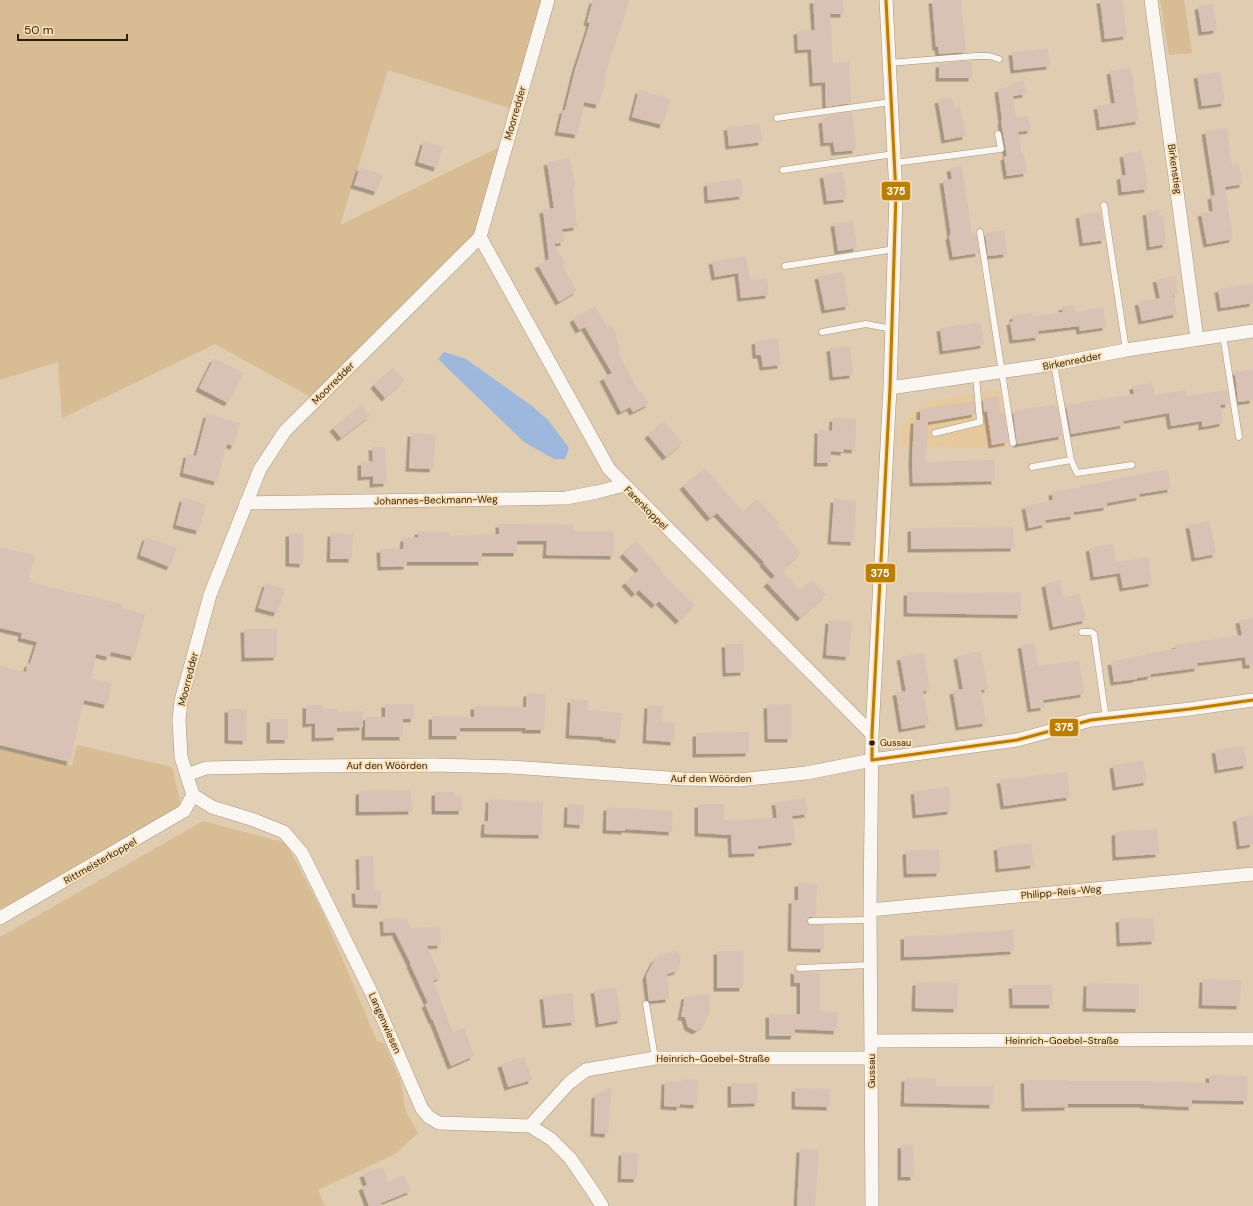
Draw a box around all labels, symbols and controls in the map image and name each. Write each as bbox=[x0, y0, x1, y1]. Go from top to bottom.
scale bar bbox=[18, 16, 127, 42]
text: 50 m bbox=[24, 22, 53, 38]
street label: Moorredder bbox=[501, 84, 529, 141]
street label: Birkenstieg bbox=[1165, 143, 1185, 195]
line badge: 375 bbox=[881, 181, 911, 201]
text: 375 bbox=[886, 184, 906, 198]
street label: Birkenredder bbox=[1042, 349, 1103, 373]
street label: Moorredder bbox=[309, 359, 357, 407]
street label: Farenkoppel bbox=[621, 483, 671, 533]
street label: Johannes-Beckmann-Weg bbox=[374, 492, 498, 508]
line badge: 375 bbox=[865, 563, 896, 583]
text: 375 bbox=[870, 566, 890, 580]
street label: Moorredder bbox=[175, 650, 201, 707]
line badge: 375 bbox=[1049, 718, 1079, 737]
text: 375 bbox=[1054, 720, 1074, 734]
place label: Gussau bbox=[880, 737, 911, 749]
marker: Gussau bbox=[867, 738, 877, 748]
street label: Auf den Wöörden bbox=[347, 759, 428, 772]
street label: Auf den Wöörden bbox=[671, 772, 752, 785]
street label: Rittmeisterkoppel bbox=[61, 835, 139, 887]
street label: Philipp-Reis-Weg bbox=[1020, 882, 1102, 902]
street label: Langenwiesen bbox=[366, 990, 404, 1056]
street label: Heinrich-Goebel-Straße bbox=[1005, 1034, 1119, 1047]
street label: Heinrich-Goebel-Straße bbox=[656, 1052, 770, 1065]
street label: Gussau bbox=[865, 1053, 878, 1088]

